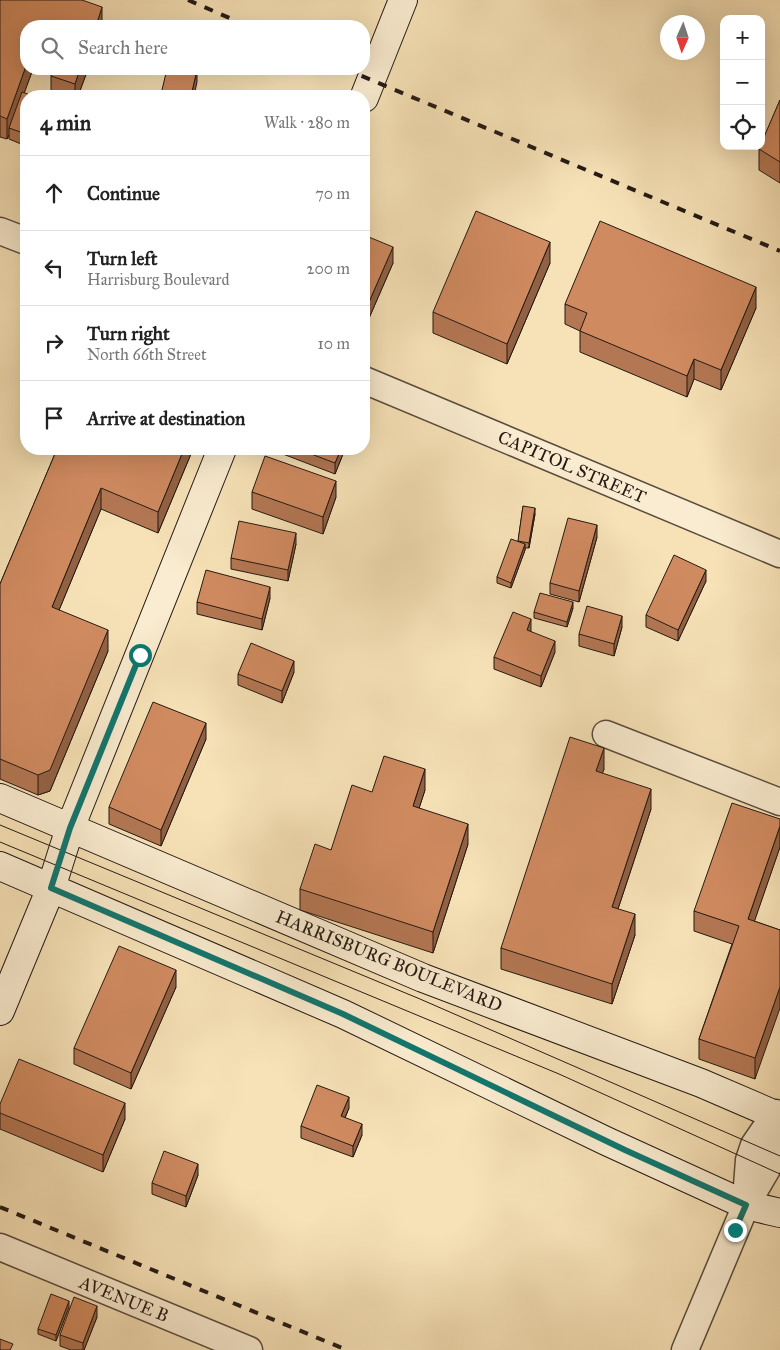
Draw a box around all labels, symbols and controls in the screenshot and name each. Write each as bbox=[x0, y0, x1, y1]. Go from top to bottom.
north arrow bbox=[660, 15, 705, 60]
map controls bbox=[720, 15, 765, 150]
button: + bbox=[720, 15, 765, 60]
search box bbox=[20, 20, 370, 75]
icon: search bbox=[38, 34, 66, 62]
text: Search here bbox=[78, 36, 168, 59]
button: − bbox=[720, 60, 765, 105]
button: locate bbox=[720, 105, 765, 150]
text: 4 min bbox=[40, 110, 91, 136]
text: Walk · 280 m bbox=[264, 113, 350, 132]
icon: ahead bbox=[40, 179, 68, 207]
text: Continue bbox=[87, 182, 160, 205]
text: 70 m bbox=[315, 184, 350, 203]
text: Turn left bbox=[87, 247, 157, 270]
icon: left bbox=[40, 254, 68, 282]
text: 200 m bbox=[307, 259, 350, 278]
text: Harrisburg Boulevard bbox=[87, 270, 230, 289]
text: Turn right bbox=[87, 322, 170, 345]
icon: right bbox=[40, 329, 68, 357]
text: 10 m bbox=[318, 334, 350, 353]
text: North 66th Street bbox=[87, 345, 207, 364]
icon: arrive bbox=[40, 404, 68, 432]
text: Arrive at destination bbox=[87, 407, 245, 430]
street label: CAPITOL STREET bbox=[495, 426, 649, 508]
route start bbox=[129, 644, 152, 667]
street label: HARRISBURG BOULEVARD bbox=[273, 905, 505, 1017]
route end bbox=[724, 1219, 747, 1242]
street label: AVENUE B bbox=[75, 1271, 172, 1327]

